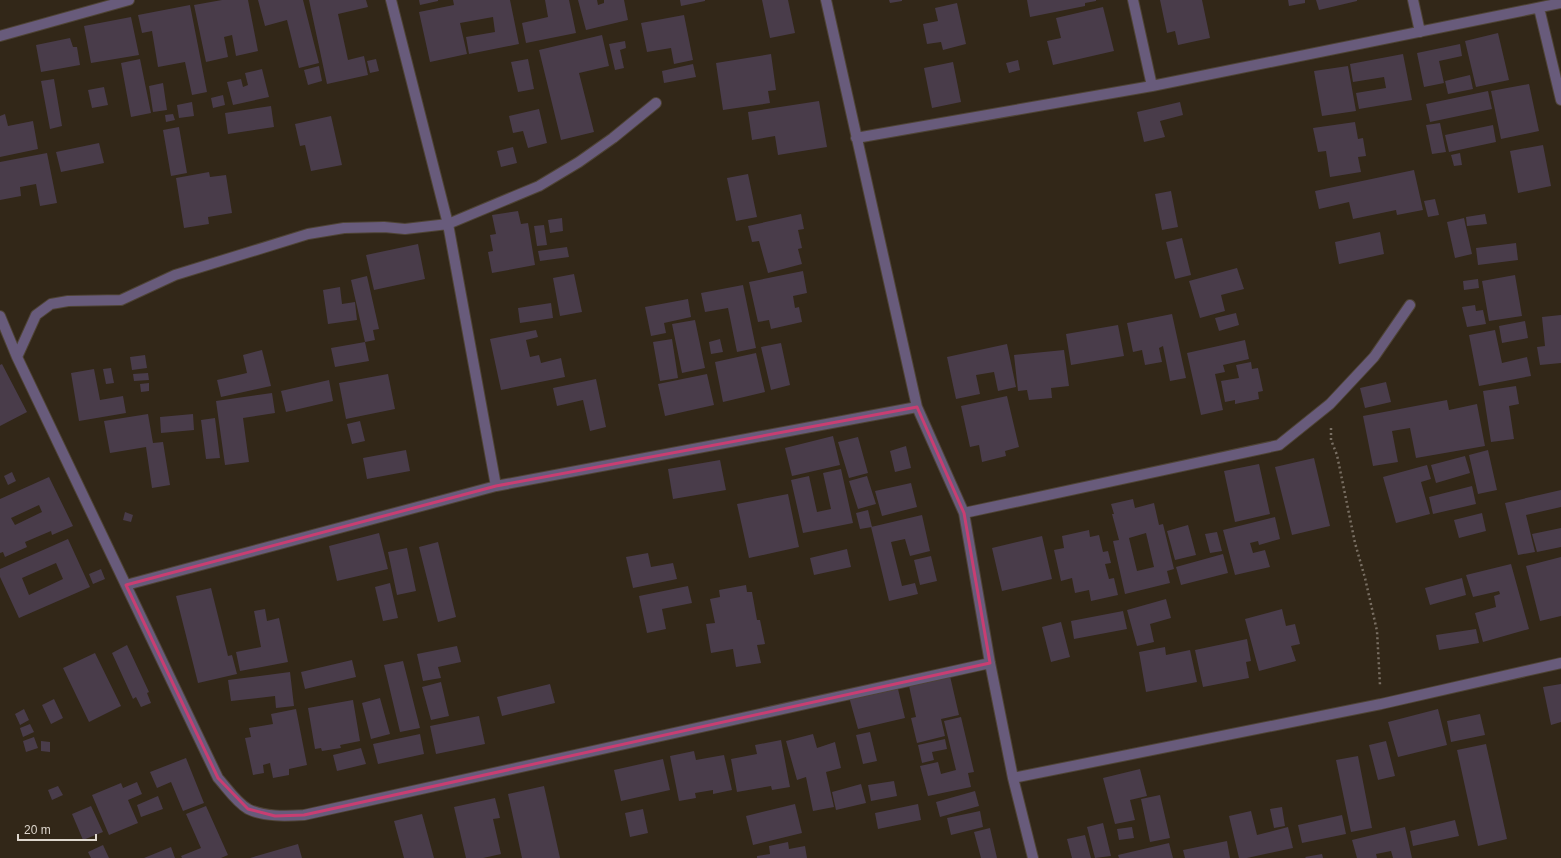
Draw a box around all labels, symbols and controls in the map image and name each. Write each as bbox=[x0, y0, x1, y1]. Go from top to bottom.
scale bar bbox=[18, 816, 96, 842]
text: 20 m bbox=[24, 823, 51, 837]

